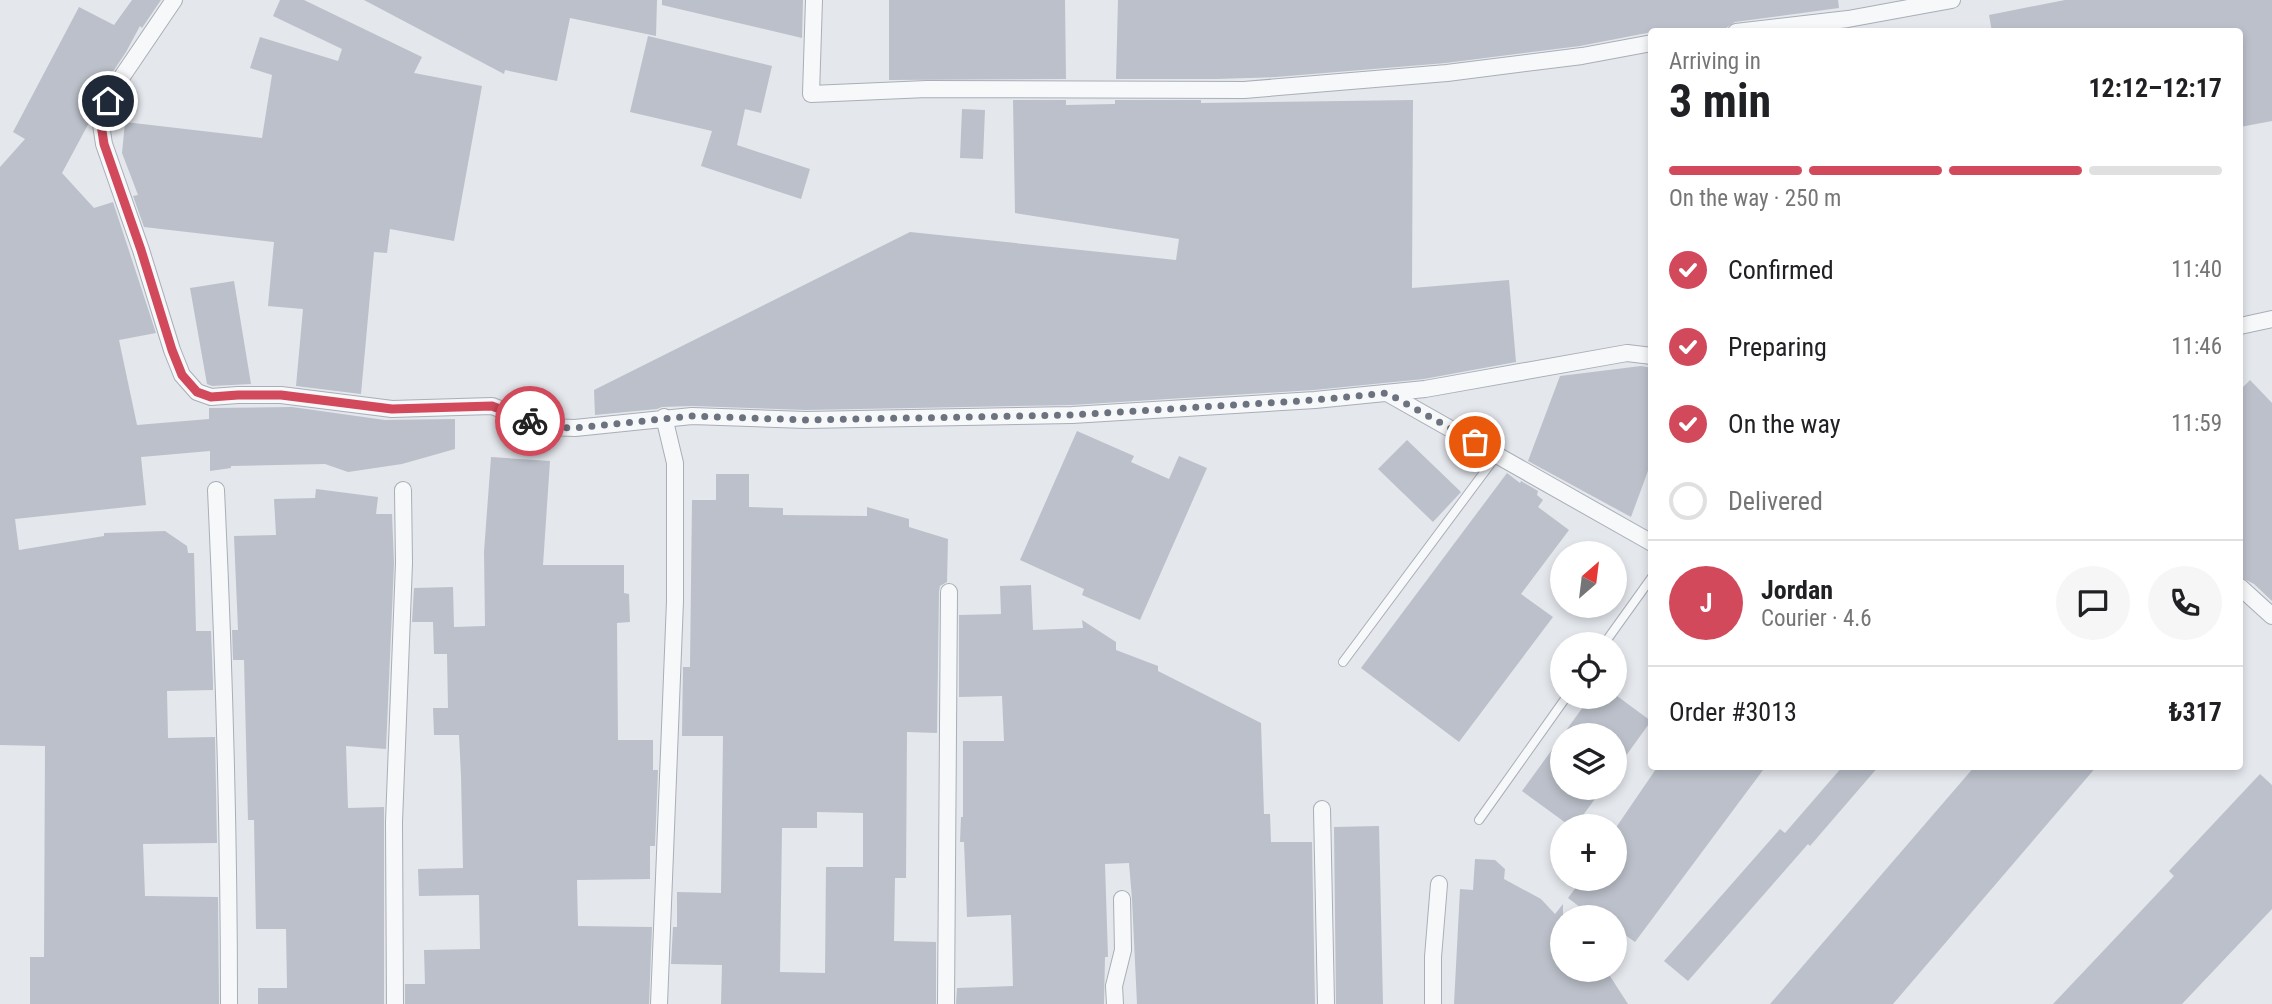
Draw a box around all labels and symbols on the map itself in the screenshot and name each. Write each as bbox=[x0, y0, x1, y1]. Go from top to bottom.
pin bbox=[78, 71, 138, 131]
courier bbox=[495, 386, 565, 456]
pin bbox=[1445, 412, 1505, 472]
north arrow bbox=[1550, 541, 1628, 618]

